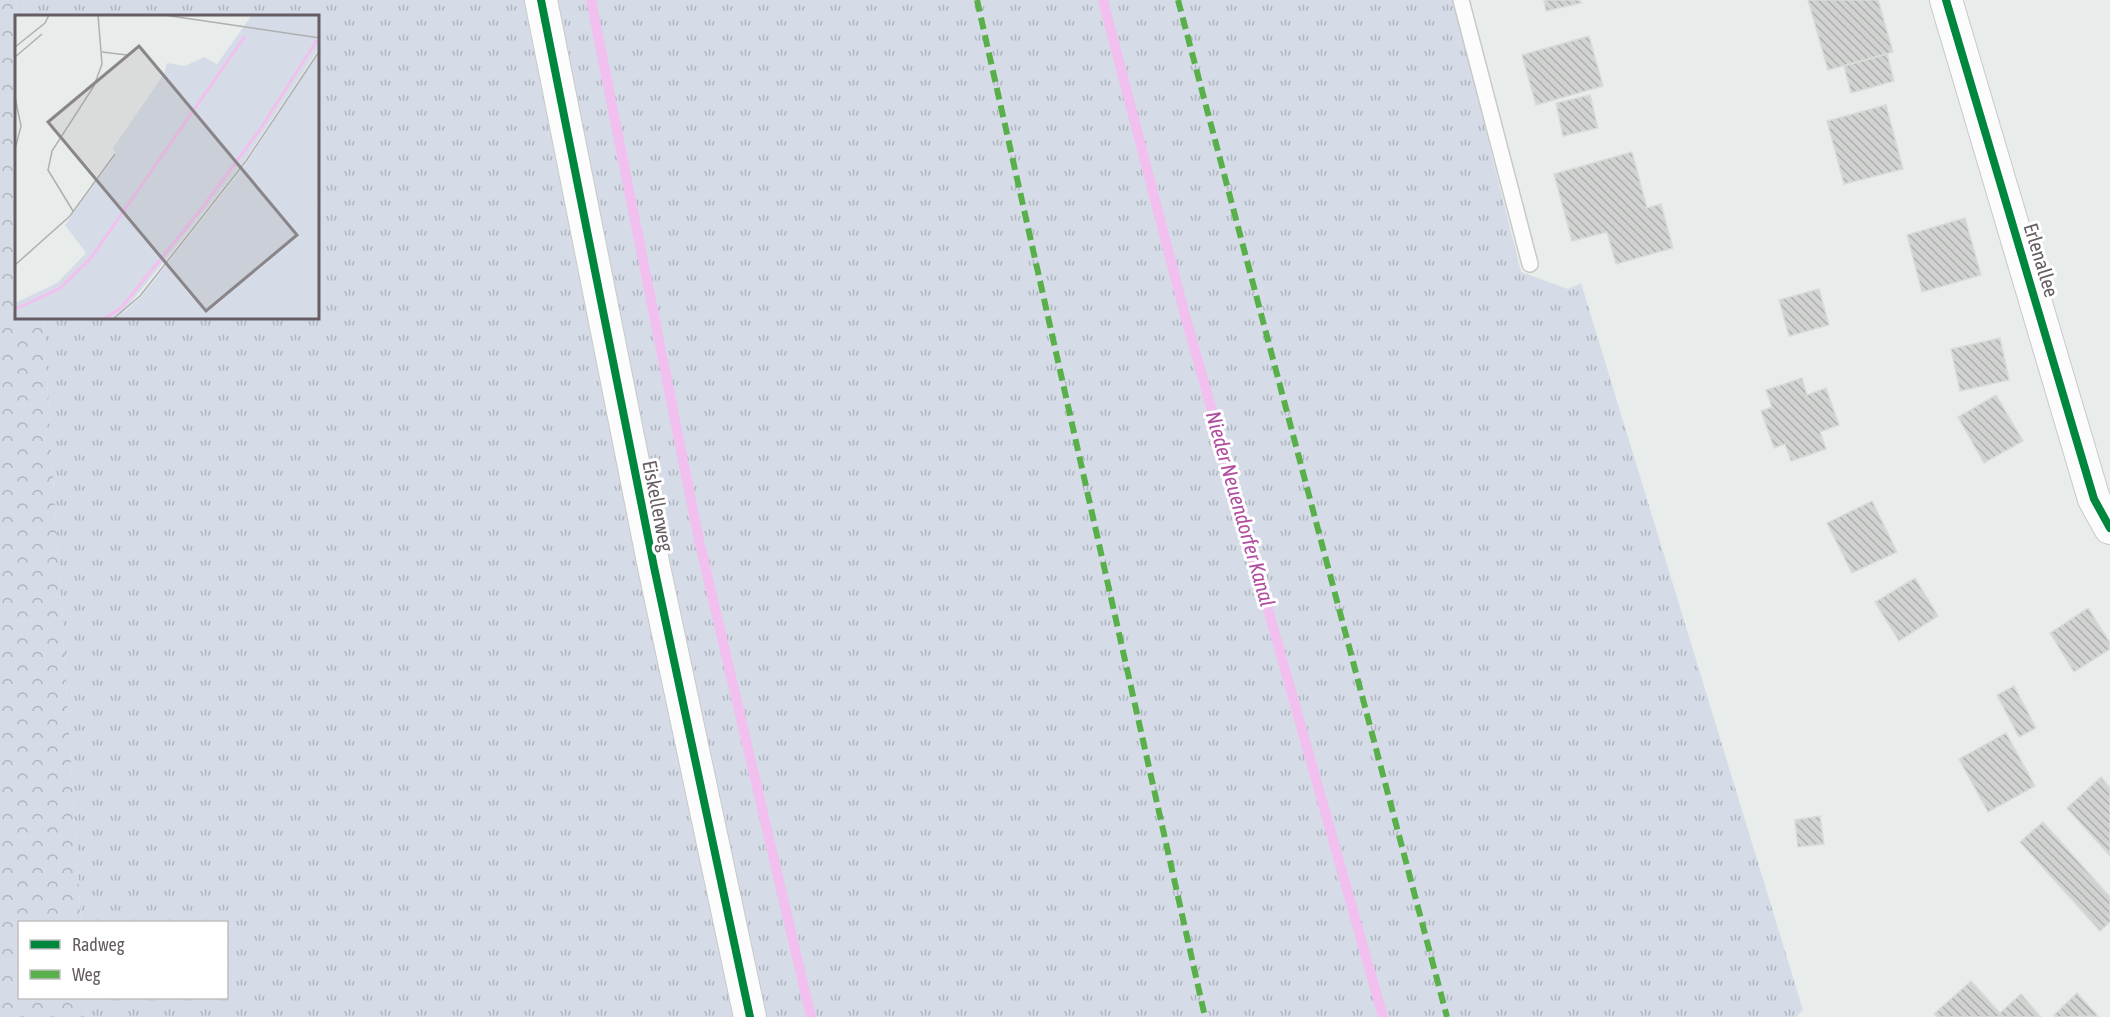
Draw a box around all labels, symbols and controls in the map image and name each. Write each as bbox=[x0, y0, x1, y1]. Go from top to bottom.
inset map bbox=[15, 15, 320, 320]
street label: Erlenallee bbox=[2019, 220, 2064, 300]
water label: Nieder Neuendorfer Kanal bbox=[1202, 408, 1280, 609]
street label: Eiskellerweg bbox=[638, 458, 679, 554]
legend bbox=[18, 921, 228, 999]
text: Radweg bbox=[72, 934, 125, 955]
text: Weg bbox=[72, 964, 101, 985]

